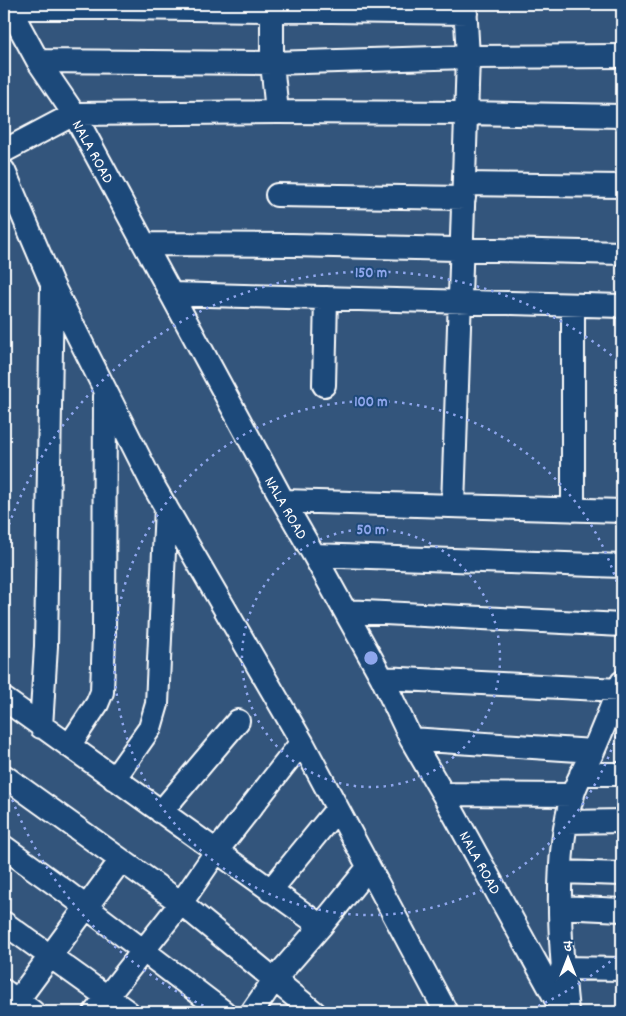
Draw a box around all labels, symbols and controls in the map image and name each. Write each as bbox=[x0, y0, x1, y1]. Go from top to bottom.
street label: NALA ROAD bbox=[65, 116, 119, 188]
text: 150 m bbox=[355, 263, 387, 285]
text: 100 m bbox=[354, 392, 388, 414]
street label: NALA ROAD bbox=[257, 472, 312, 544]
text: 50 m bbox=[357, 520, 385, 542]
centre of rings bbox=[362, 649, 380, 667]
street label: NALA ROAD bbox=[452, 827, 506, 899]
north arrow bbox=[544, 934, 594, 984]
text: उ bbox=[563, 937, 573, 957]

